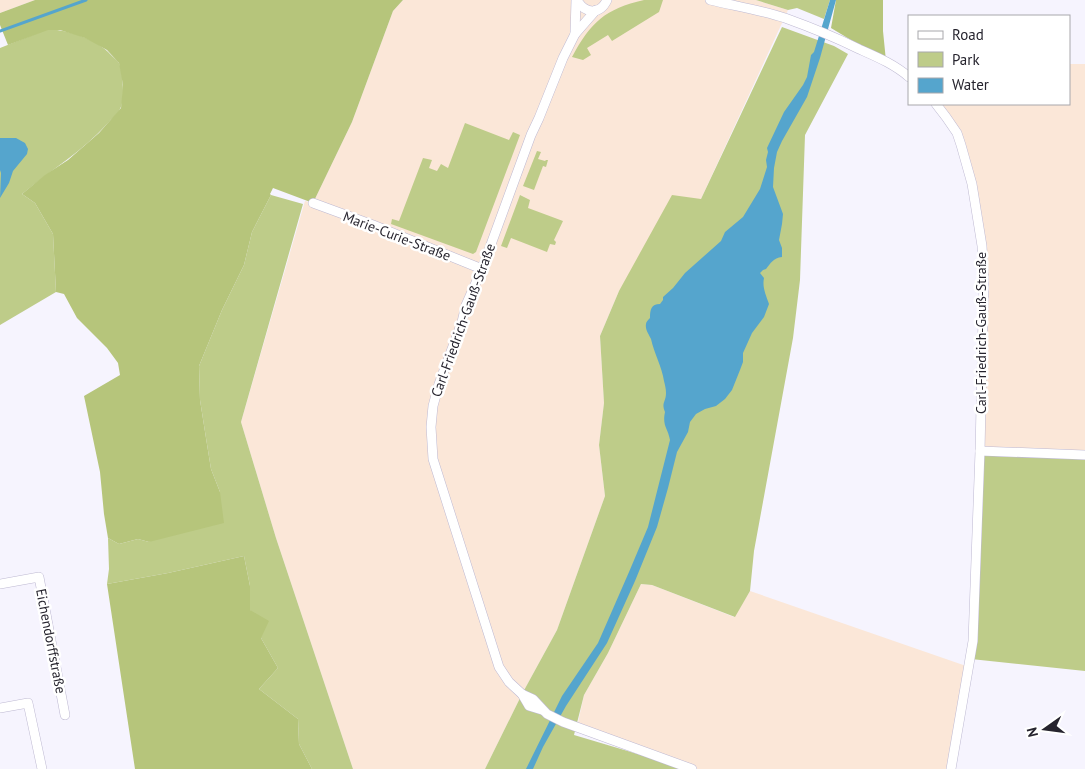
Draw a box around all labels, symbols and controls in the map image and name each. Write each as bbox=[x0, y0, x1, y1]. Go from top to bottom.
legend bbox=[908, 15, 1070, 105]
text: Road bbox=[952, 25, 984, 44]
text: Park bbox=[952, 50, 980, 69]
text: Water bbox=[952, 75, 989, 94]
street label: Marie-Curie-Straße bbox=[341, 207, 453, 265]
street label: Carl-Friedrich-Gauß-Straße bbox=[427, 241, 499, 399]
street label: Carl-Friedrich-Gauß-Straße bbox=[972, 252, 990, 414]
street label: Eichendorffstraße bbox=[32, 587, 70, 695]
north arrow bbox=[1020, 704, 1070, 754]
text: N bbox=[1023, 726, 1042, 739]

